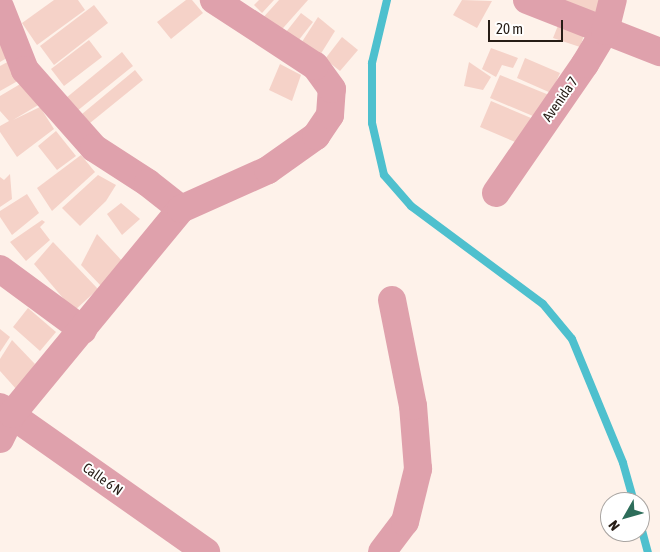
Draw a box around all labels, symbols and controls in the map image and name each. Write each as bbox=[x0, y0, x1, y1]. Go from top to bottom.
scale bar bbox=[490, 10, 565, 42]
text: 20 m bbox=[496, 20, 523, 37]
street label: Avenida 7 bbox=[539, 73, 581, 125]
street label: Calle 6 N bbox=[80, 459, 126, 499]
north arrow bbox=[600, 492, 650, 542]
text: N bbox=[605, 517, 623, 534]

